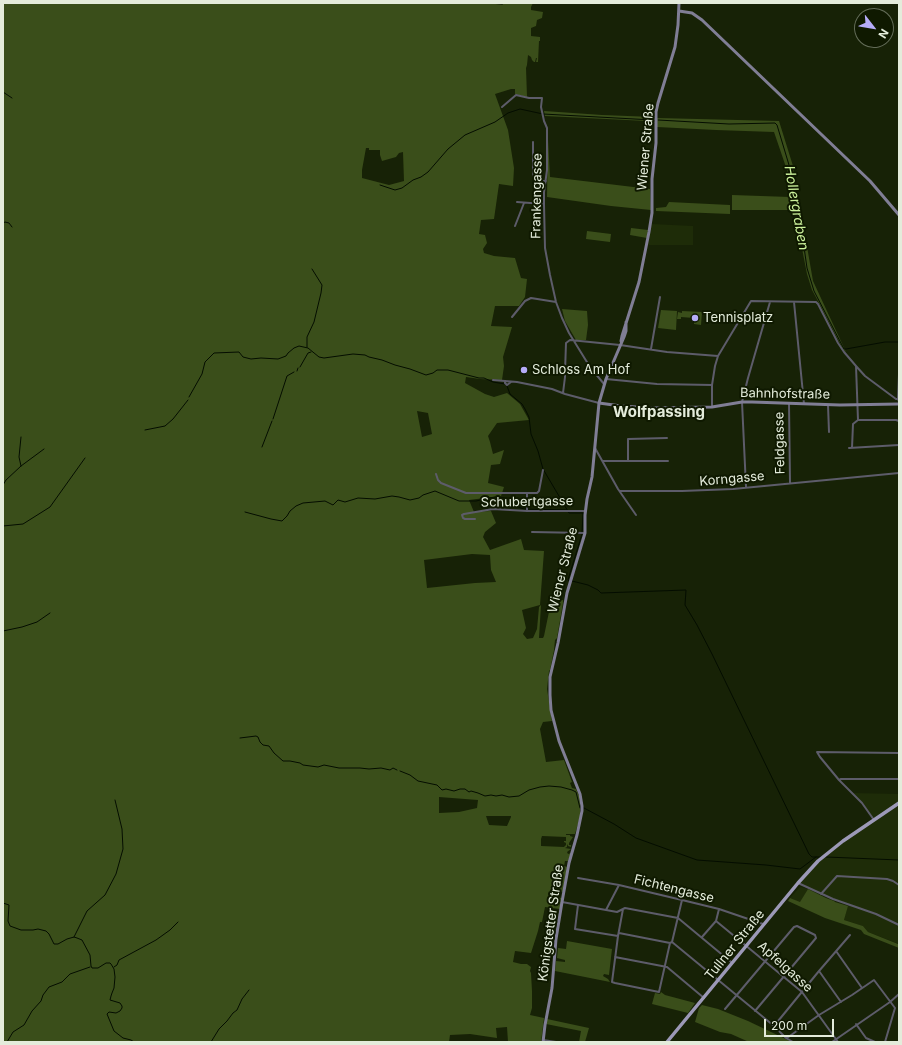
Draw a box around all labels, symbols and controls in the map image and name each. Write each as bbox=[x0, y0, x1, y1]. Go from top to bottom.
north arrow bbox=[854, 8, 894, 48]
text: N bbox=[875, 26, 892, 41]
street label: Wiener Straße bbox=[634, 103, 658, 191]
street label: Frankengasse bbox=[528, 153, 546, 239]
water label: Hollergraben bbox=[780, 164, 812, 252]
place label: Tennisplatz bbox=[703, 310, 773, 326]
marker: Tennisplatz bbox=[690, 313, 700, 323]
place label: Schloss Am Hof bbox=[532, 362, 630, 378]
marker: Schloss Am Hof bbox=[519, 365, 529, 375]
street label: Bahnhofstraße bbox=[740, 385, 830, 403]
district label: Wolfpassing bbox=[613, 403, 705, 421]
street label: Feldgasse bbox=[772, 412, 788, 474]
street label: Korngasse bbox=[699, 468, 765, 490]
street label: Schubertgasse bbox=[481, 493, 573, 511]
street label: Wiener Straße bbox=[545, 526, 581, 614]
street label: Königstetter Straße bbox=[535, 864, 567, 982]
street label: Fichtengasse bbox=[632, 872, 716, 906]
street label: Tullner Straße bbox=[702, 907, 768, 983]
street label: Apfelgasse bbox=[754, 938, 816, 996]
scale bar bbox=[766, 1011, 836, 1037]
text: 200 m bbox=[771, 1018, 807, 1033]

